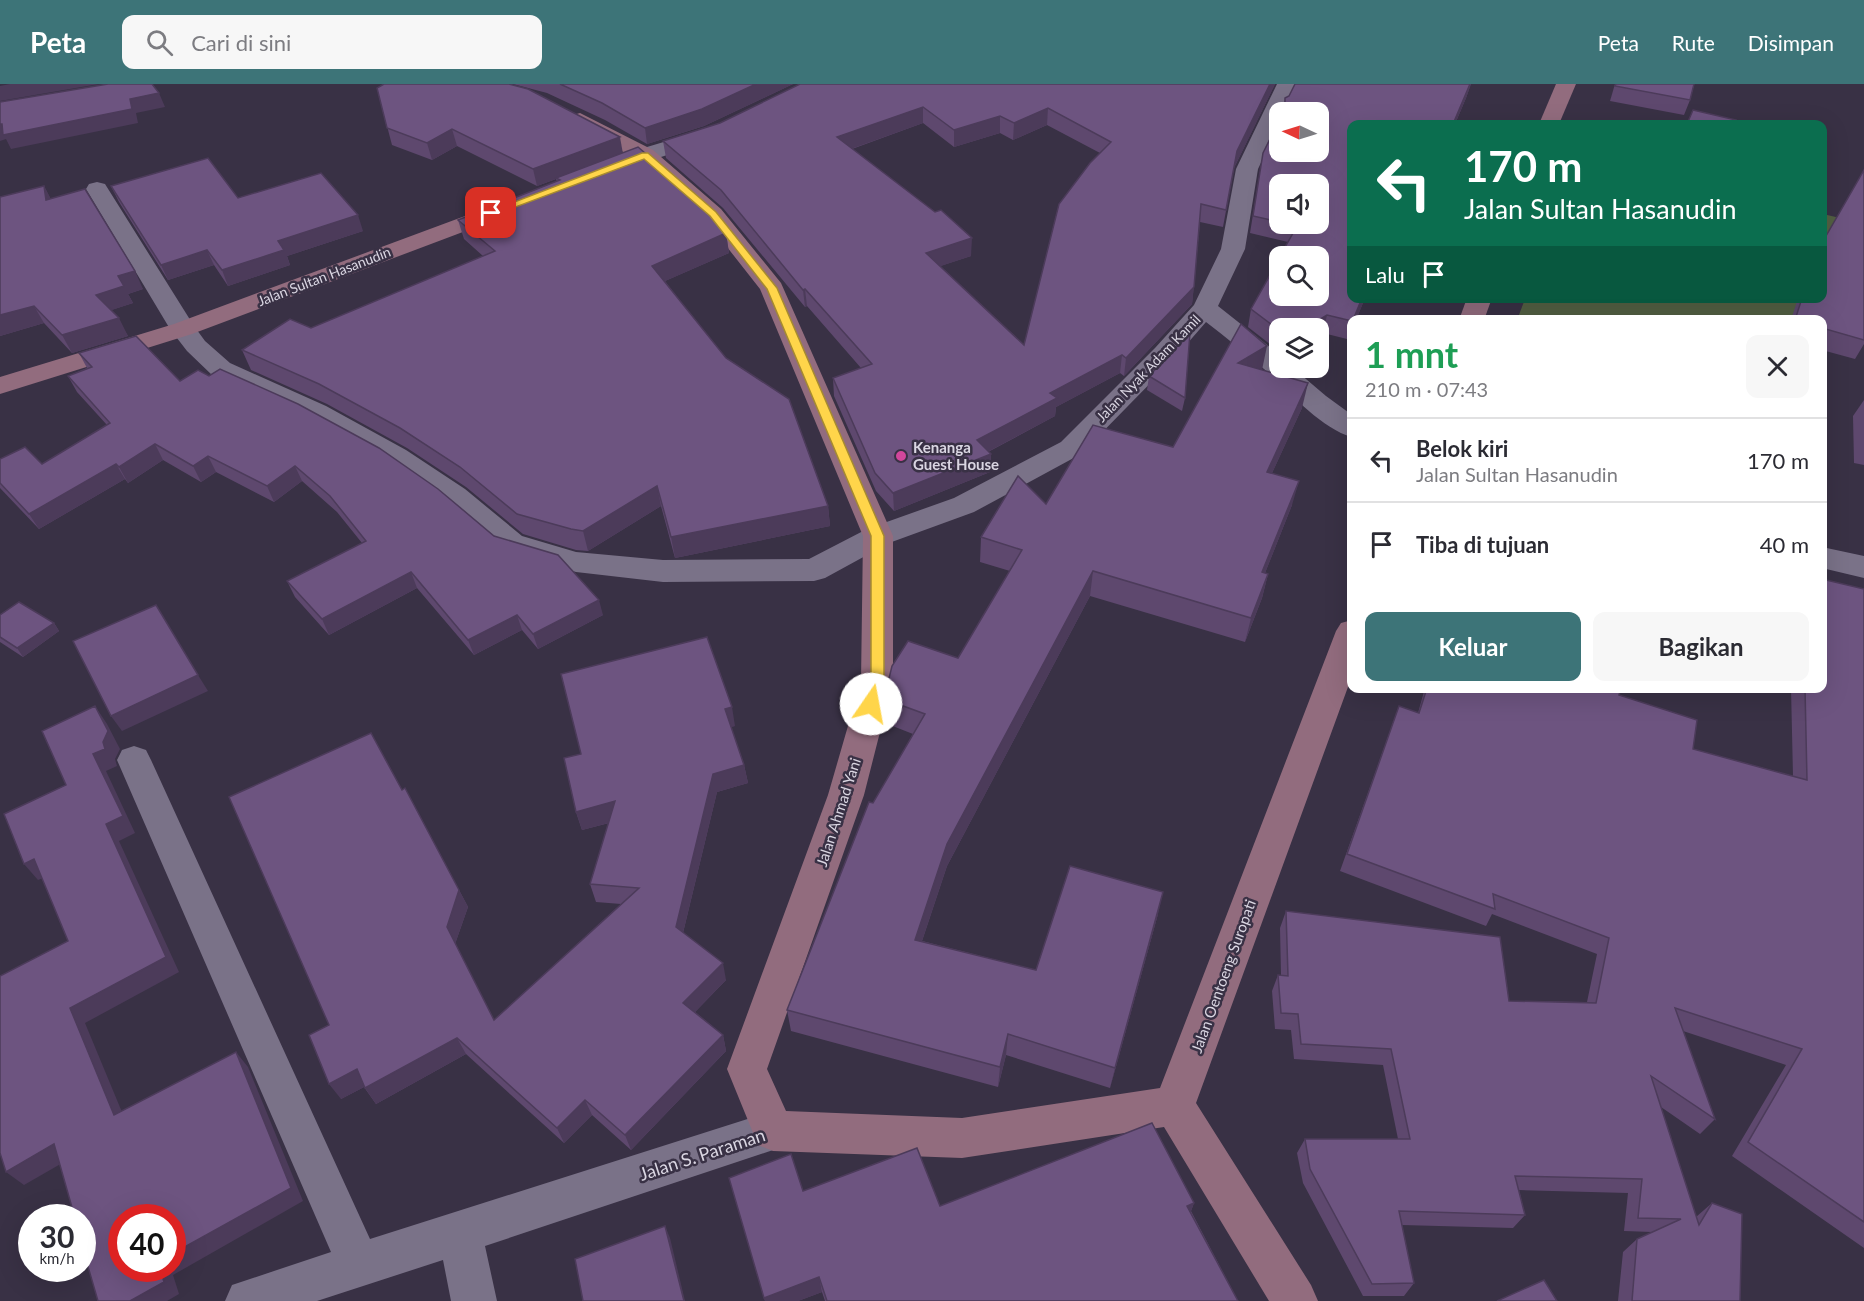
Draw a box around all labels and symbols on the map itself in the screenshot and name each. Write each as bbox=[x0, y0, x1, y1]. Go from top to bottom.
north arrow bbox=[1269, 102, 1329, 162]
pin bbox=[465, 187, 516, 238]
street label: Jalan Sultan Hasanudin bbox=[255, 243, 393, 309]
street label: Jalan Nyak Adam Kamil bbox=[1092, 311, 1204, 425]
place label: Kenanga Guest House bbox=[913, 438, 999, 473]
marker: Kenanga Guest House bbox=[894, 449, 908, 463]
position arrow bbox=[839, 672, 903, 736]
street label: Jalan Ahmad Yani bbox=[812, 755, 864, 869]
street label: Jalan Oentoeng Suropati bbox=[1187, 897, 1259, 1055]
street label: Jalan S. Paraman bbox=[636, 1123, 768, 1185]
speed limit sign: 40 bbox=[108, 1204, 186, 1282]

